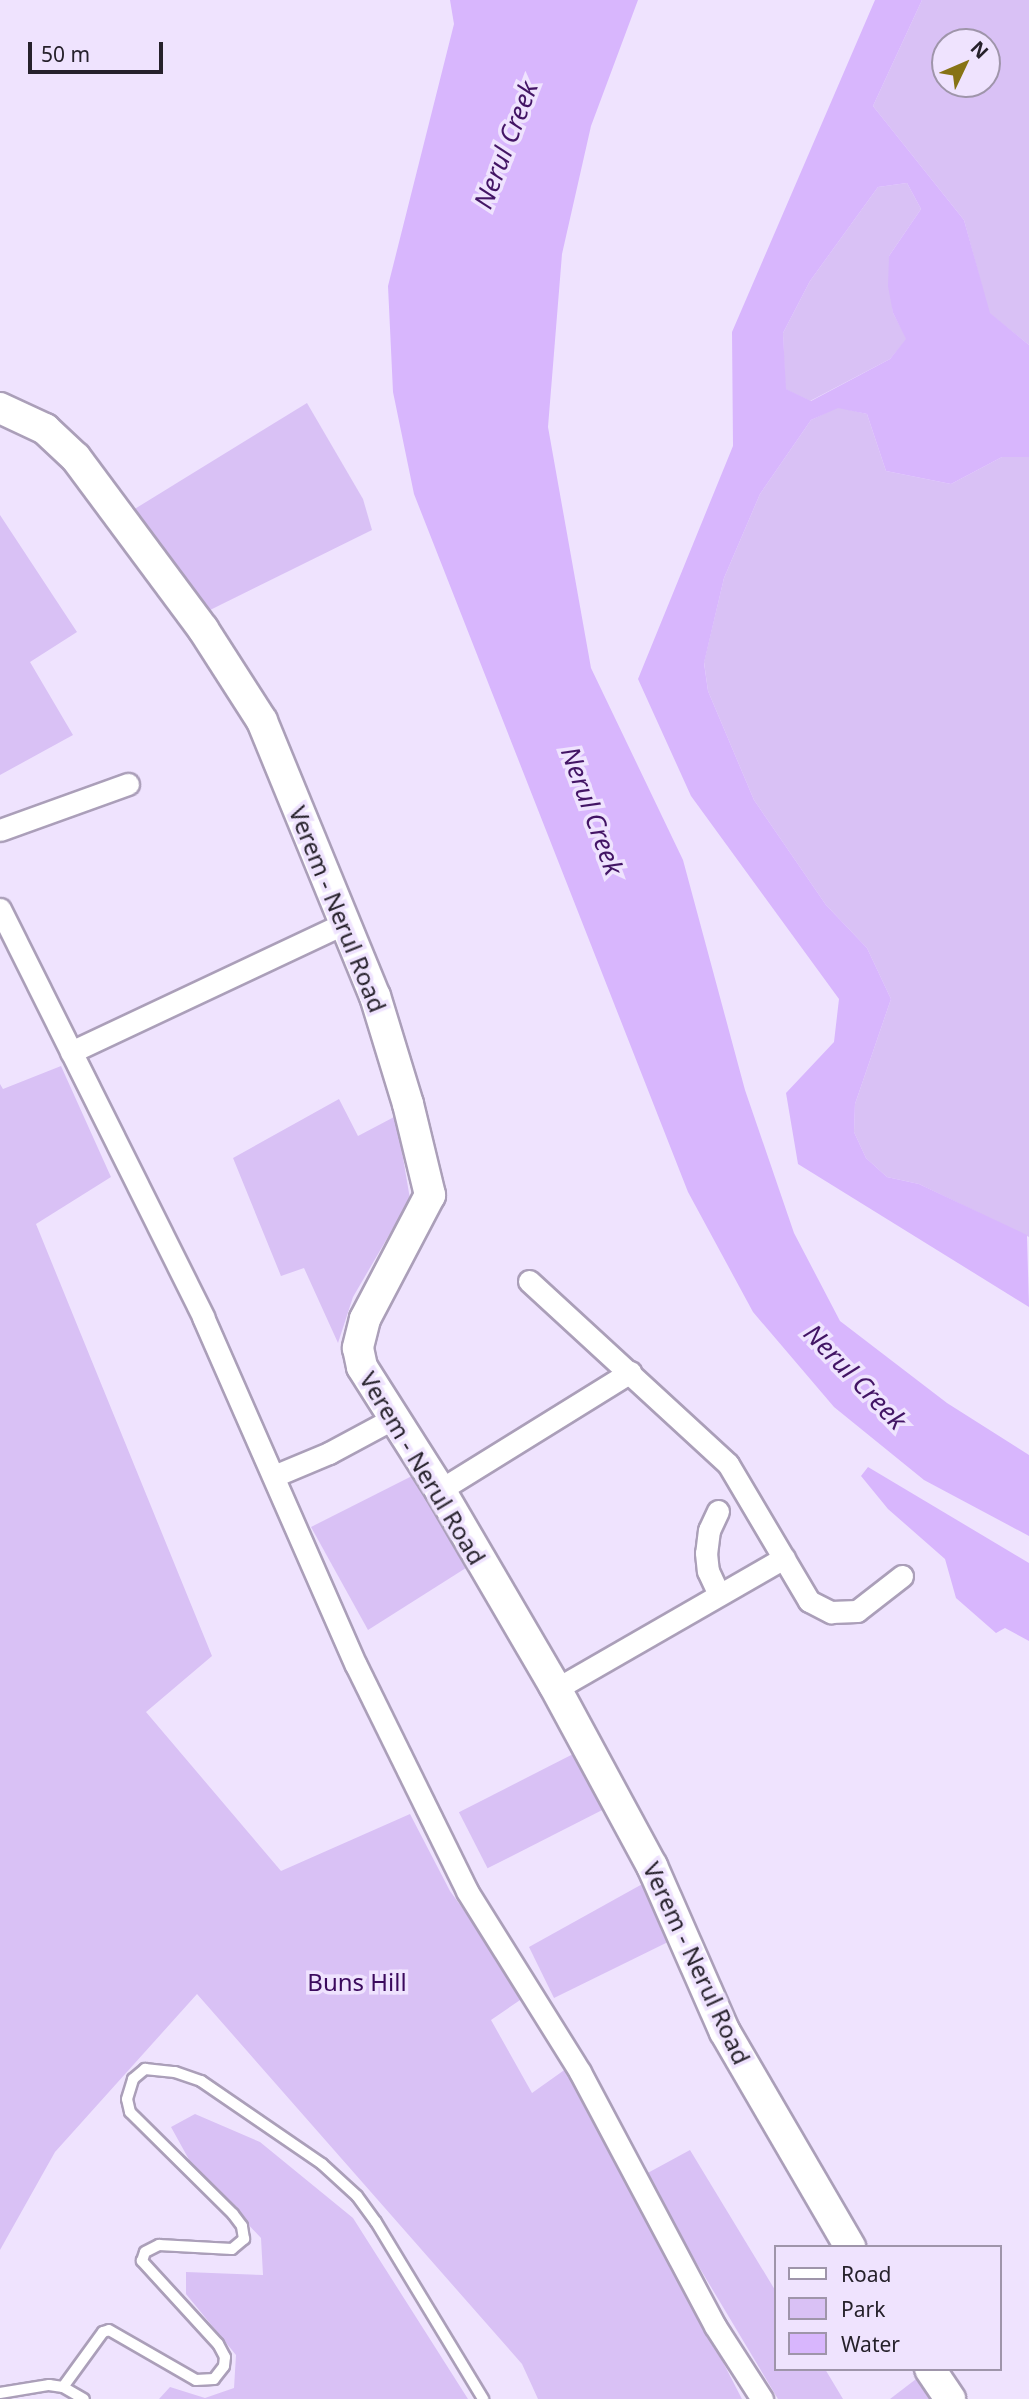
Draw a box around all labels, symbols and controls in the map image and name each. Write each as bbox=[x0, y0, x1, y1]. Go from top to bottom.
scale bar bbox=[32, 28, 166, 72]
north arrow bbox=[931, 28, 1001, 98]
text: N bbox=[965, 35, 994, 64]
text: 50 m bbox=[41, 40, 90, 68]
water label: Nerul Creek bbox=[467, 77, 545, 213]
water label: Nerul Creek bbox=[554, 743, 630, 879]
street label: Verem - Nerul Road bbox=[283, 802, 393, 1016]
water label: Nerul Creek bbox=[797, 1318, 913, 1436]
street label: Verem - Nerul Road bbox=[354, 1366, 492, 1570]
street label: Verem - Nerul Road bbox=[638, 1857, 756, 2069]
park label: Buns Hill bbox=[307, 1968, 407, 1996]
legend bbox=[774, 2245, 1001, 2371]
text: Road bbox=[841, 2260, 891, 2288]
text: Park bbox=[841, 2295, 885, 2323]
text: Water bbox=[841, 2330, 900, 2358]

